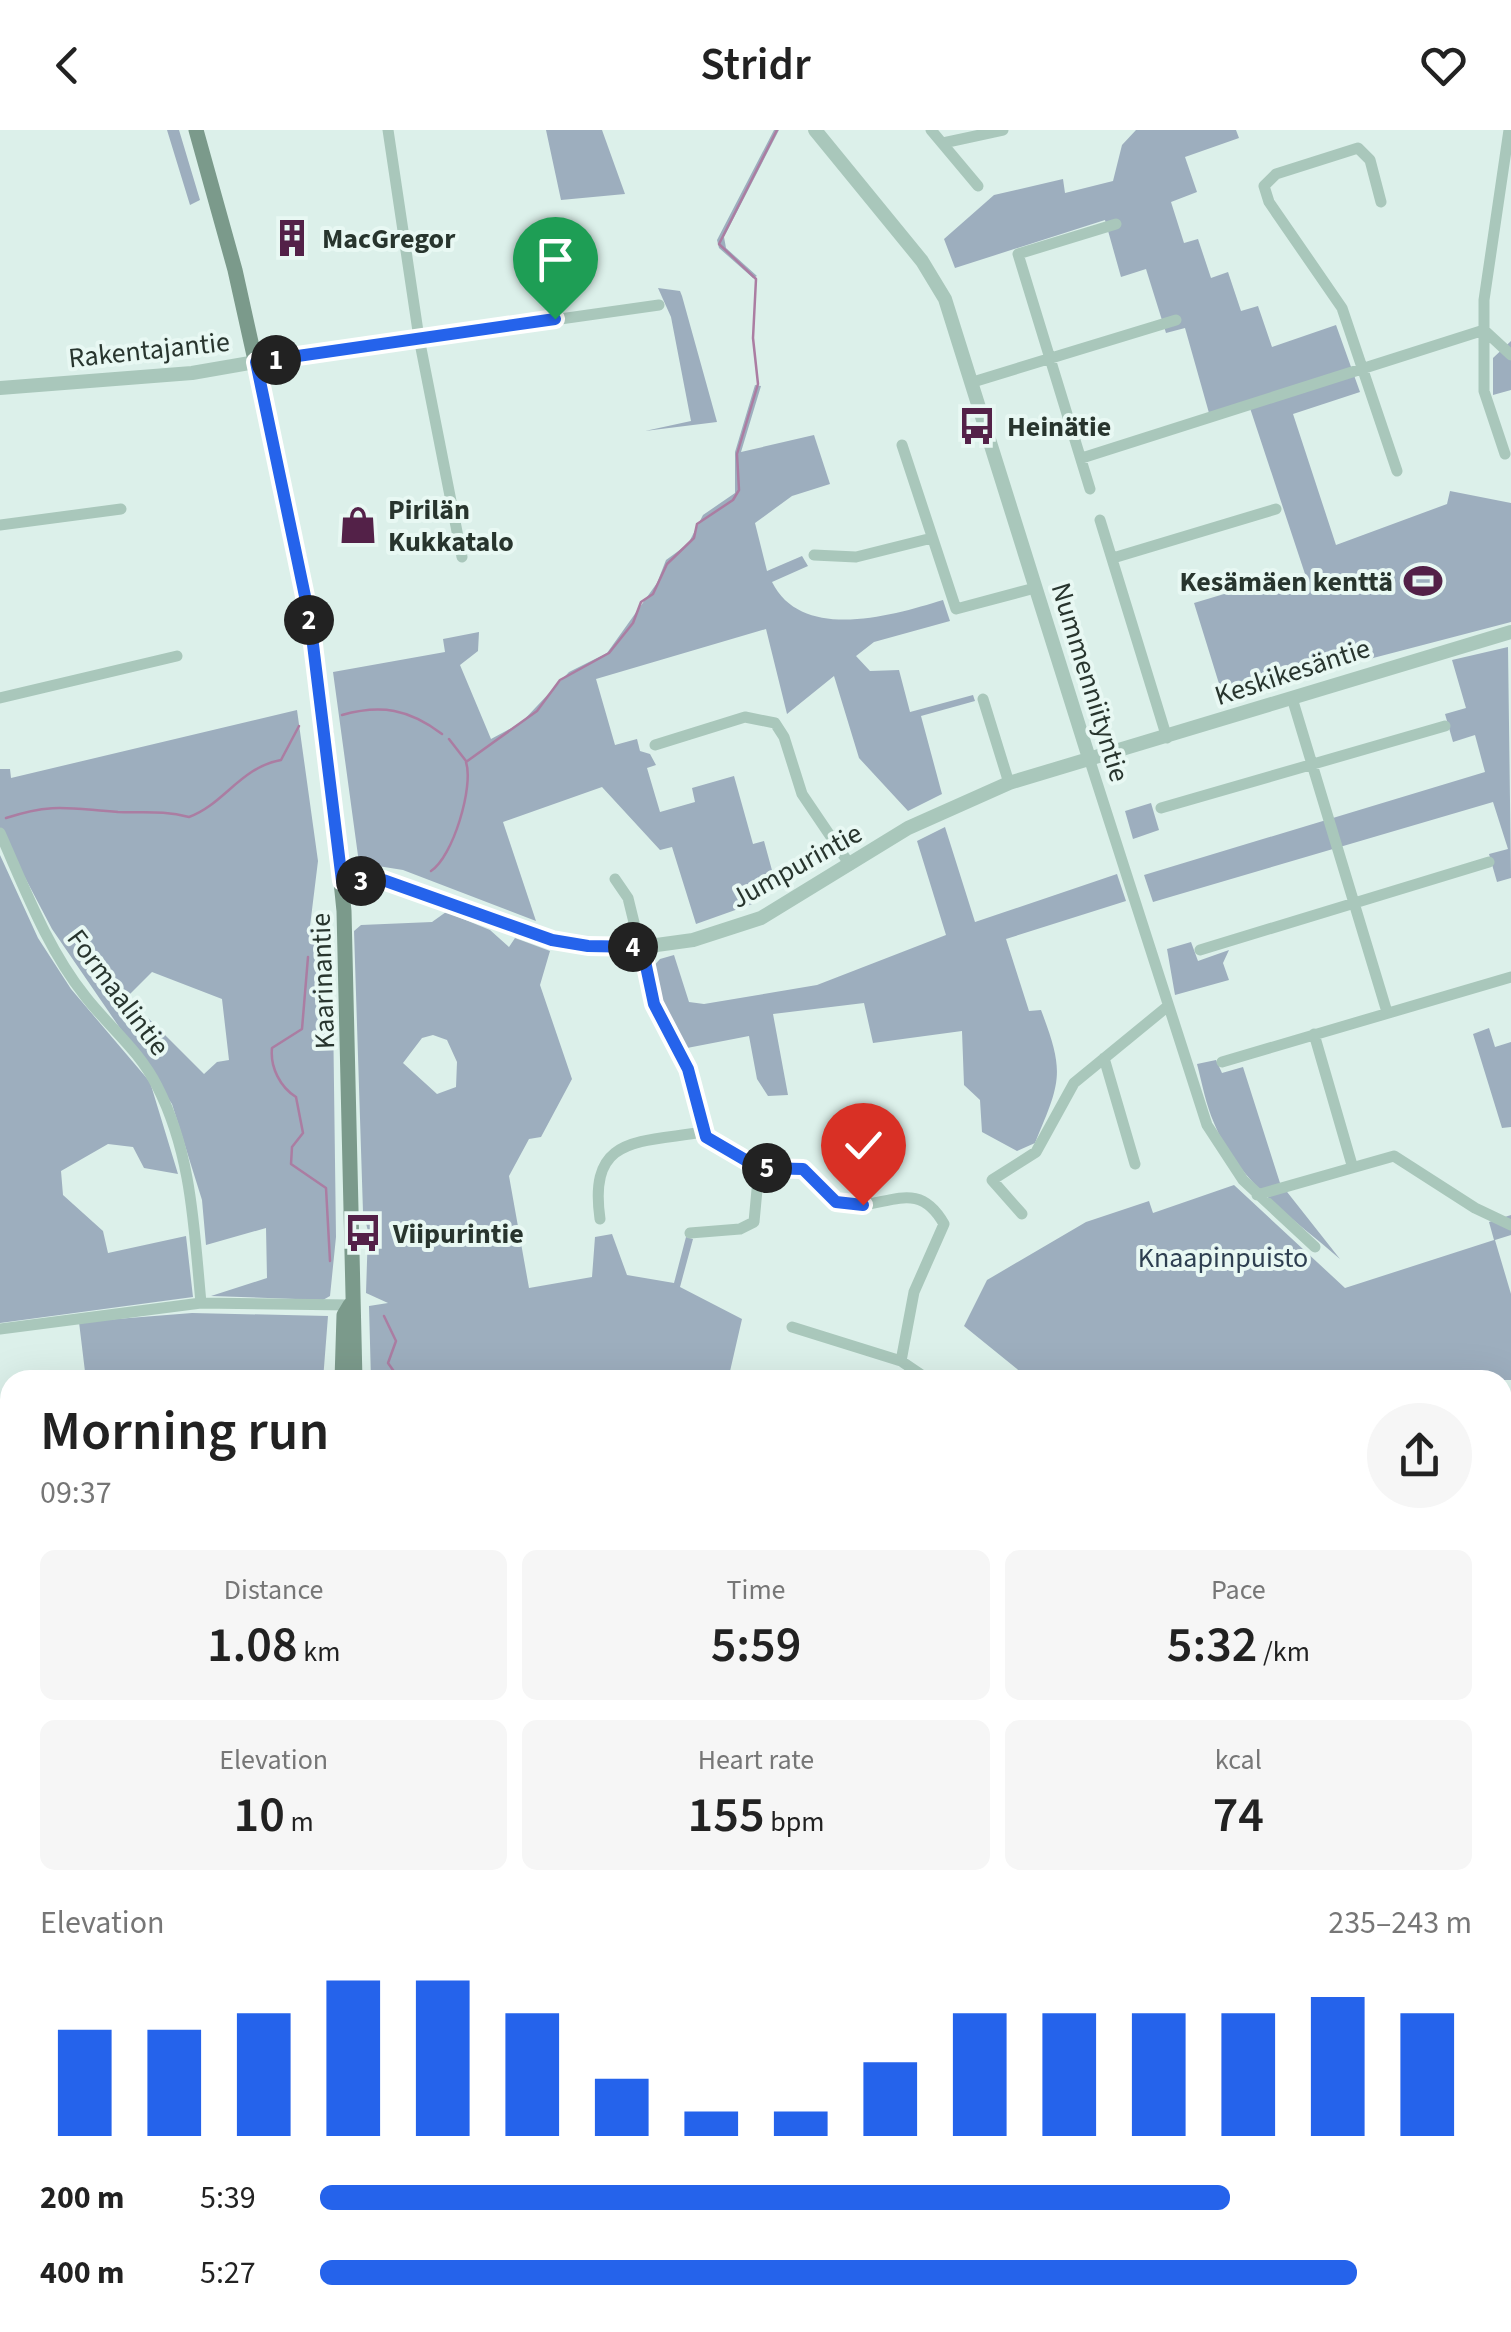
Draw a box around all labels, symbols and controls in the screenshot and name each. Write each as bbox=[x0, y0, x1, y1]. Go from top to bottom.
text: Stridr bbox=[700, 33, 811, 97]
icon: back bbox=[40, 38, 95, 93]
icon: heart bbox=[1416, 38, 1471, 93]
building icon: MacGregor bbox=[271, 217, 313, 259]
pin bbox=[513, 217, 598, 320]
place label: MacGregor bbox=[322, 219, 456, 259]
icon: arrive bbox=[528, 232, 583, 287]
street label: Rakentajantie bbox=[66, 322, 232, 378]
pin: 1 bbox=[251, 335, 301, 385]
text: 1 bbox=[269, 340, 283, 380]
bus stop icon: Heinätie bbox=[956, 405, 998, 447]
place label: Heinätie bbox=[1007, 407, 1111, 447]
place label: Pirilän Kukkatalo bbox=[388, 490, 514, 562]
shop icon: Pirilän Kukkatalo bbox=[337, 504, 379, 546]
sports icon: Kesämäen kenttä bbox=[1402, 560, 1444, 602]
place label: Kesämäen kenttä bbox=[1180, 562, 1393, 602]
street label: Nummenniityntie bbox=[1041, 578, 1139, 787]
pin: 2 bbox=[284, 595, 334, 645]
text: 2 bbox=[302, 600, 316, 640]
street label: Keskikesäntie bbox=[1210, 628, 1375, 716]
street label: Jumpurintie bbox=[723, 813, 870, 918]
pin: 3 bbox=[336, 856, 386, 906]
text: 3 bbox=[354, 861, 368, 901]
street label: Kaarinantie bbox=[301, 912, 345, 1050]
street label: Formaalintie bbox=[57, 921, 179, 1064]
pin: 4 bbox=[608, 922, 658, 972]
text: 4 bbox=[626, 927, 640, 967]
pin bbox=[821, 1103, 906, 1206]
icon: check bbox=[836, 1118, 891, 1173]
pin: 5 bbox=[742, 1143, 792, 1193]
text: 5 bbox=[760, 1148, 774, 1188]
bus stop icon: Viipurintie bbox=[342, 1212, 384, 1254]
place label: Viipurintie bbox=[392, 1214, 524, 1254]
park label: Knaapinpuisto bbox=[1138, 1238, 1308, 1278]
text: Morning run bbox=[40, 1393, 329, 1471]
button: share bbox=[1367, 1403, 1472, 1508]
text: 09:37 bbox=[40, 1470, 112, 1516]
text: Distance bbox=[224, 1570, 323, 1610]
text: Time bbox=[726, 1570, 785, 1610]
text: Pace bbox=[1211, 1570, 1266, 1610]
text: 1.08 bbox=[207, 1610, 298, 1681]
text: 5:59 bbox=[711, 1610, 801, 1681]
text: 5:32 bbox=[1167, 1610, 1257, 1681]
text: km bbox=[298, 1632, 340, 1672]
text: /km bbox=[1257, 1632, 1310, 1672]
text: Elevation bbox=[219, 1740, 328, 1780]
text: Heart rate bbox=[698, 1740, 814, 1780]
text: kcal bbox=[1215, 1740, 1262, 1780]
text: 10 bbox=[234, 1780, 285, 1851]
text: 155 bbox=[688, 1780, 765, 1851]
text: 74 bbox=[1213, 1780, 1264, 1851]
text: m bbox=[285, 1802, 314, 1842]
text: bpm bbox=[765, 1802, 824, 1842]
text: Elevation bbox=[40, 1900, 165, 1946]
text: 235–243 m bbox=[1328, 1900, 1472, 1946]
text: 200 m bbox=[40, 2175, 125, 2221]
text: 5:39 bbox=[200, 2175, 256, 2221]
text: 400 m bbox=[40, 2250, 125, 2296]
text: 5:27 bbox=[200, 2250, 256, 2296]

